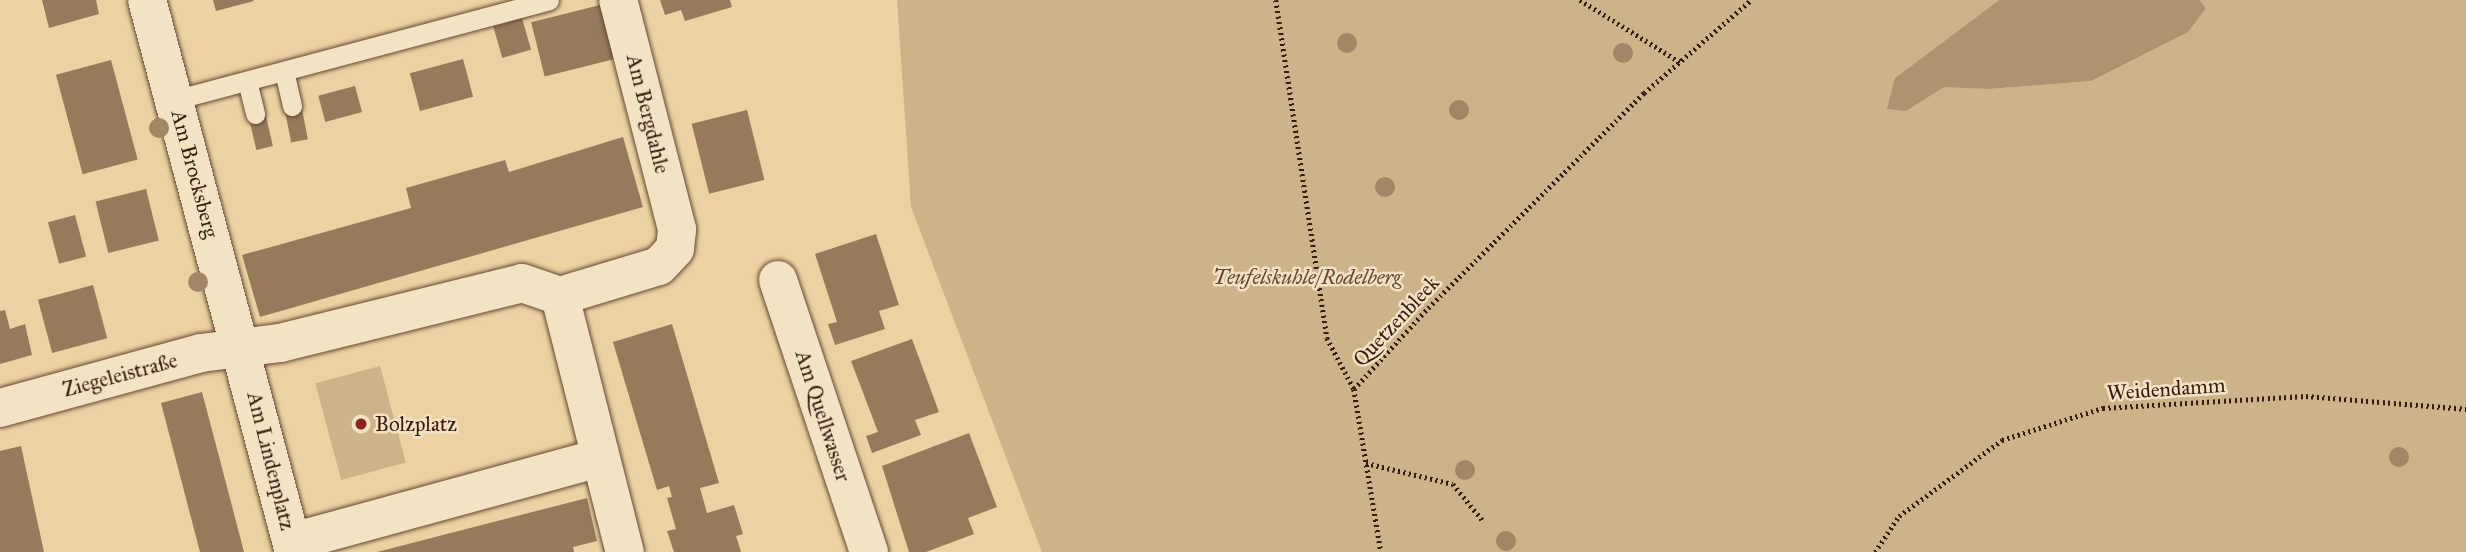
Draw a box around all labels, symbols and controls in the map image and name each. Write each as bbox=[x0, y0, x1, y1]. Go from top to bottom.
street label: Am Bergdahle bbox=[621, 52, 675, 176]
street label: Am Brocksberg bbox=[166, 107, 224, 241]
park label: Teufelskuhle/Rodelberg bbox=[1213, 264, 1401, 290]
street label: Quetzenbleek bbox=[1348, 270, 1444, 372]
street label: Am Quellwasser bbox=[790, 347, 856, 485]
street label: Ziegeleistraße bbox=[60, 348, 180, 402]
street label: Weidendamm bbox=[2106, 372, 2226, 406]
street label: Am Lindenplatz bbox=[242, 389, 300, 533]
place label: Bolzplatz bbox=[375, 411, 457, 437]
marker: Bolzplatz bbox=[353, 416, 369, 432]

